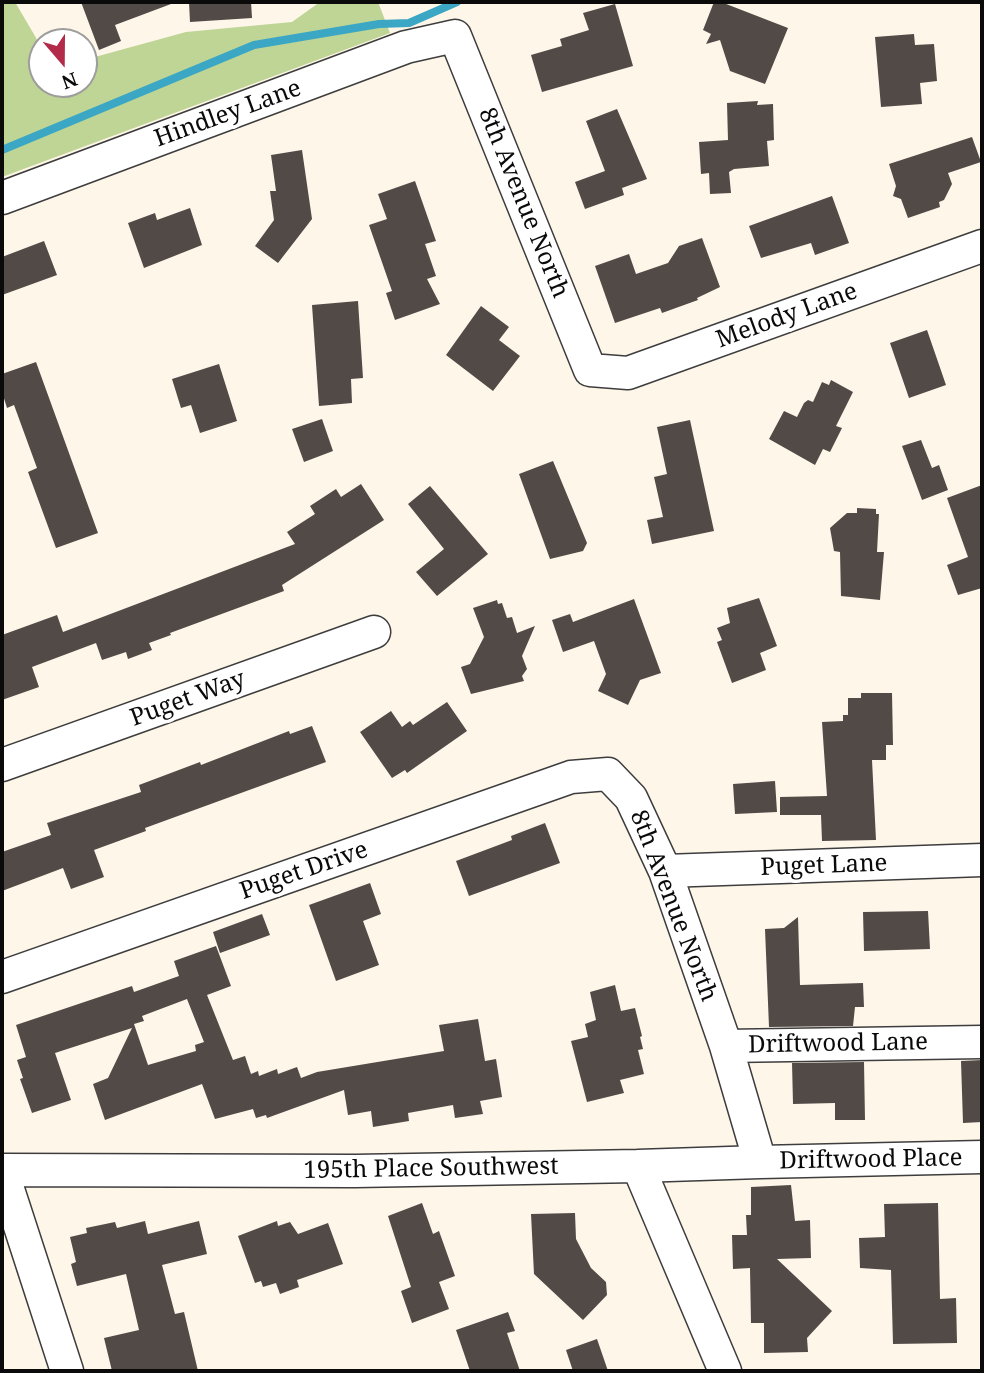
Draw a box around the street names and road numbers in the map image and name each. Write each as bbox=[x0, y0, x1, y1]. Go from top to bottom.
street label: Hindley Lane bbox=[151, 74, 305, 154]
street label: 8th Avenue North bbox=[472, 104, 574, 302]
street label: Melody Lane bbox=[713, 277, 861, 355]
street label: Puget Way bbox=[127, 665, 249, 733]
street label: 8th Avenue North bbox=[623, 806, 723, 1006]
street label: Puget Drive bbox=[236, 836, 372, 906]
street label: Puget Lane bbox=[760, 849, 888, 883]
street label: Driftwood Lane bbox=[748, 1028, 928, 1060]
street label: Driftwood Place bbox=[779, 1144, 963, 1176]
street label: 195th Place Southwest bbox=[303, 1152, 559, 1186]

